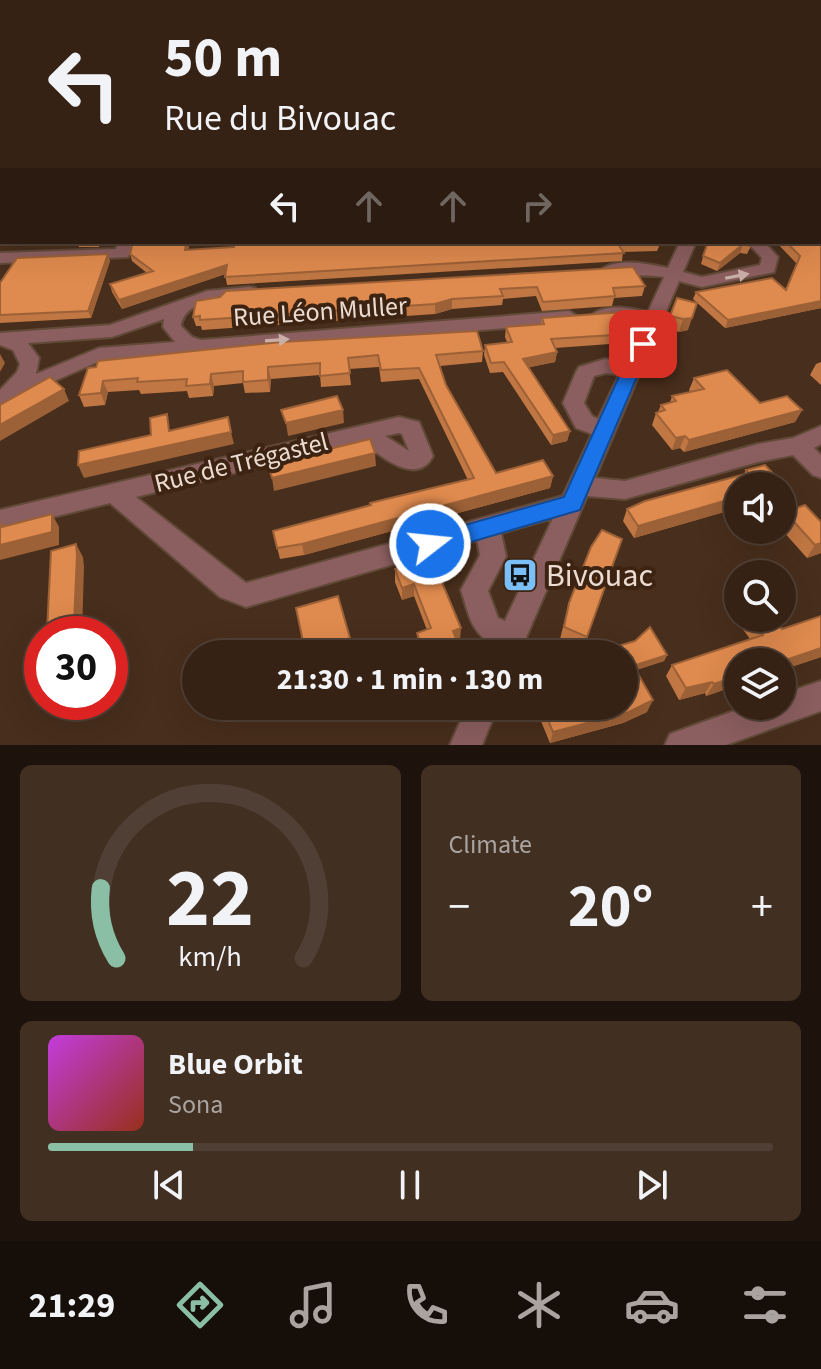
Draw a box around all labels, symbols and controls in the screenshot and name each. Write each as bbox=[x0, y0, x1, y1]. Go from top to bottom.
text: 50 m bbox=[164, 19, 282, 98]
icon: left bbox=[32, 32, 136, 136]
text: Rue du Bivouac bbox=[164, 93, 396, 144]
icon: left bbox=[263, 184, 307, 228]
icon: ahead bbox=[347, 184, 391, 228]
icon: ahead bbox=[431, 184, 475, 228]
icon: right bbox=[515, 184, 559, 228]
one-way arrow bbox=[725, 269, 750, 282]
street label: Rue Léon Muller bbox=[232, 287, 409, 336]
pin bbox=[609, 310, 677, 378]
icon: arrive bbox=[621, 322, 665, 366]
one-way arrow bbox=[265, 333, 290, 346]
street label: Rue de Trégastel bbox=[150, 423, 332, 502]
map controls bbox=[724, 472, 796, 720]
button: sound bbox=[724, 472, 796, 544]
position arrow bbox=[388, 502, 472, 586]
place label: Bivouac bbox=[546, 553, 653, 599]
bus stop icon: Bivouac bbox=[501, 556, 539, 594]
button: search bbox=[724, 560, 796, 632]
speed limit sign: 30 bbox=[24, 616, 128, 720]
button: layers bbox=[724, 648, 796, 720]
text: 21:30 · 1 min · 130 m bbox=[277, 658, 543, 701]
text: Climate bbox=[449, 826, 532, 863]
text: 22 bbox=[166, 840, 254, 958]
text: 20° bbox=[568, 865, 653, 950]
text: − bbox=[449, 876, 470, 939]
text: + bbox=[751, 876, 773, 939]
text: km/h bbox=[179, 937, 242, 977]
text: Blue Orbit bbox=[168, 1043, 303, 1086]
text: Sona bbox=[168, 1086, 223, 1123]
icon: previous bbox=[147, 1163, 191, 1207]
icon: pause bbox=[388, 1163, 432, 1207]
icon: next bbox=[630, 1163, 674, 1207]
icon: directions bbox=[172, 1277, 228, 1333]
icon: music bbox=[285, 1277, 341, 1333]
icon: phone bbox=[398, 1277, 454, 1333]
icon: climate bbox=[511, 1277, 567, 1333]
icon: car bbox=[624, 1277, 680, 1333]
icon: filters bbox=[737, 1277, 793, 1333]
text: 21:29 bbox=[28, 1280, 115, 1331]

